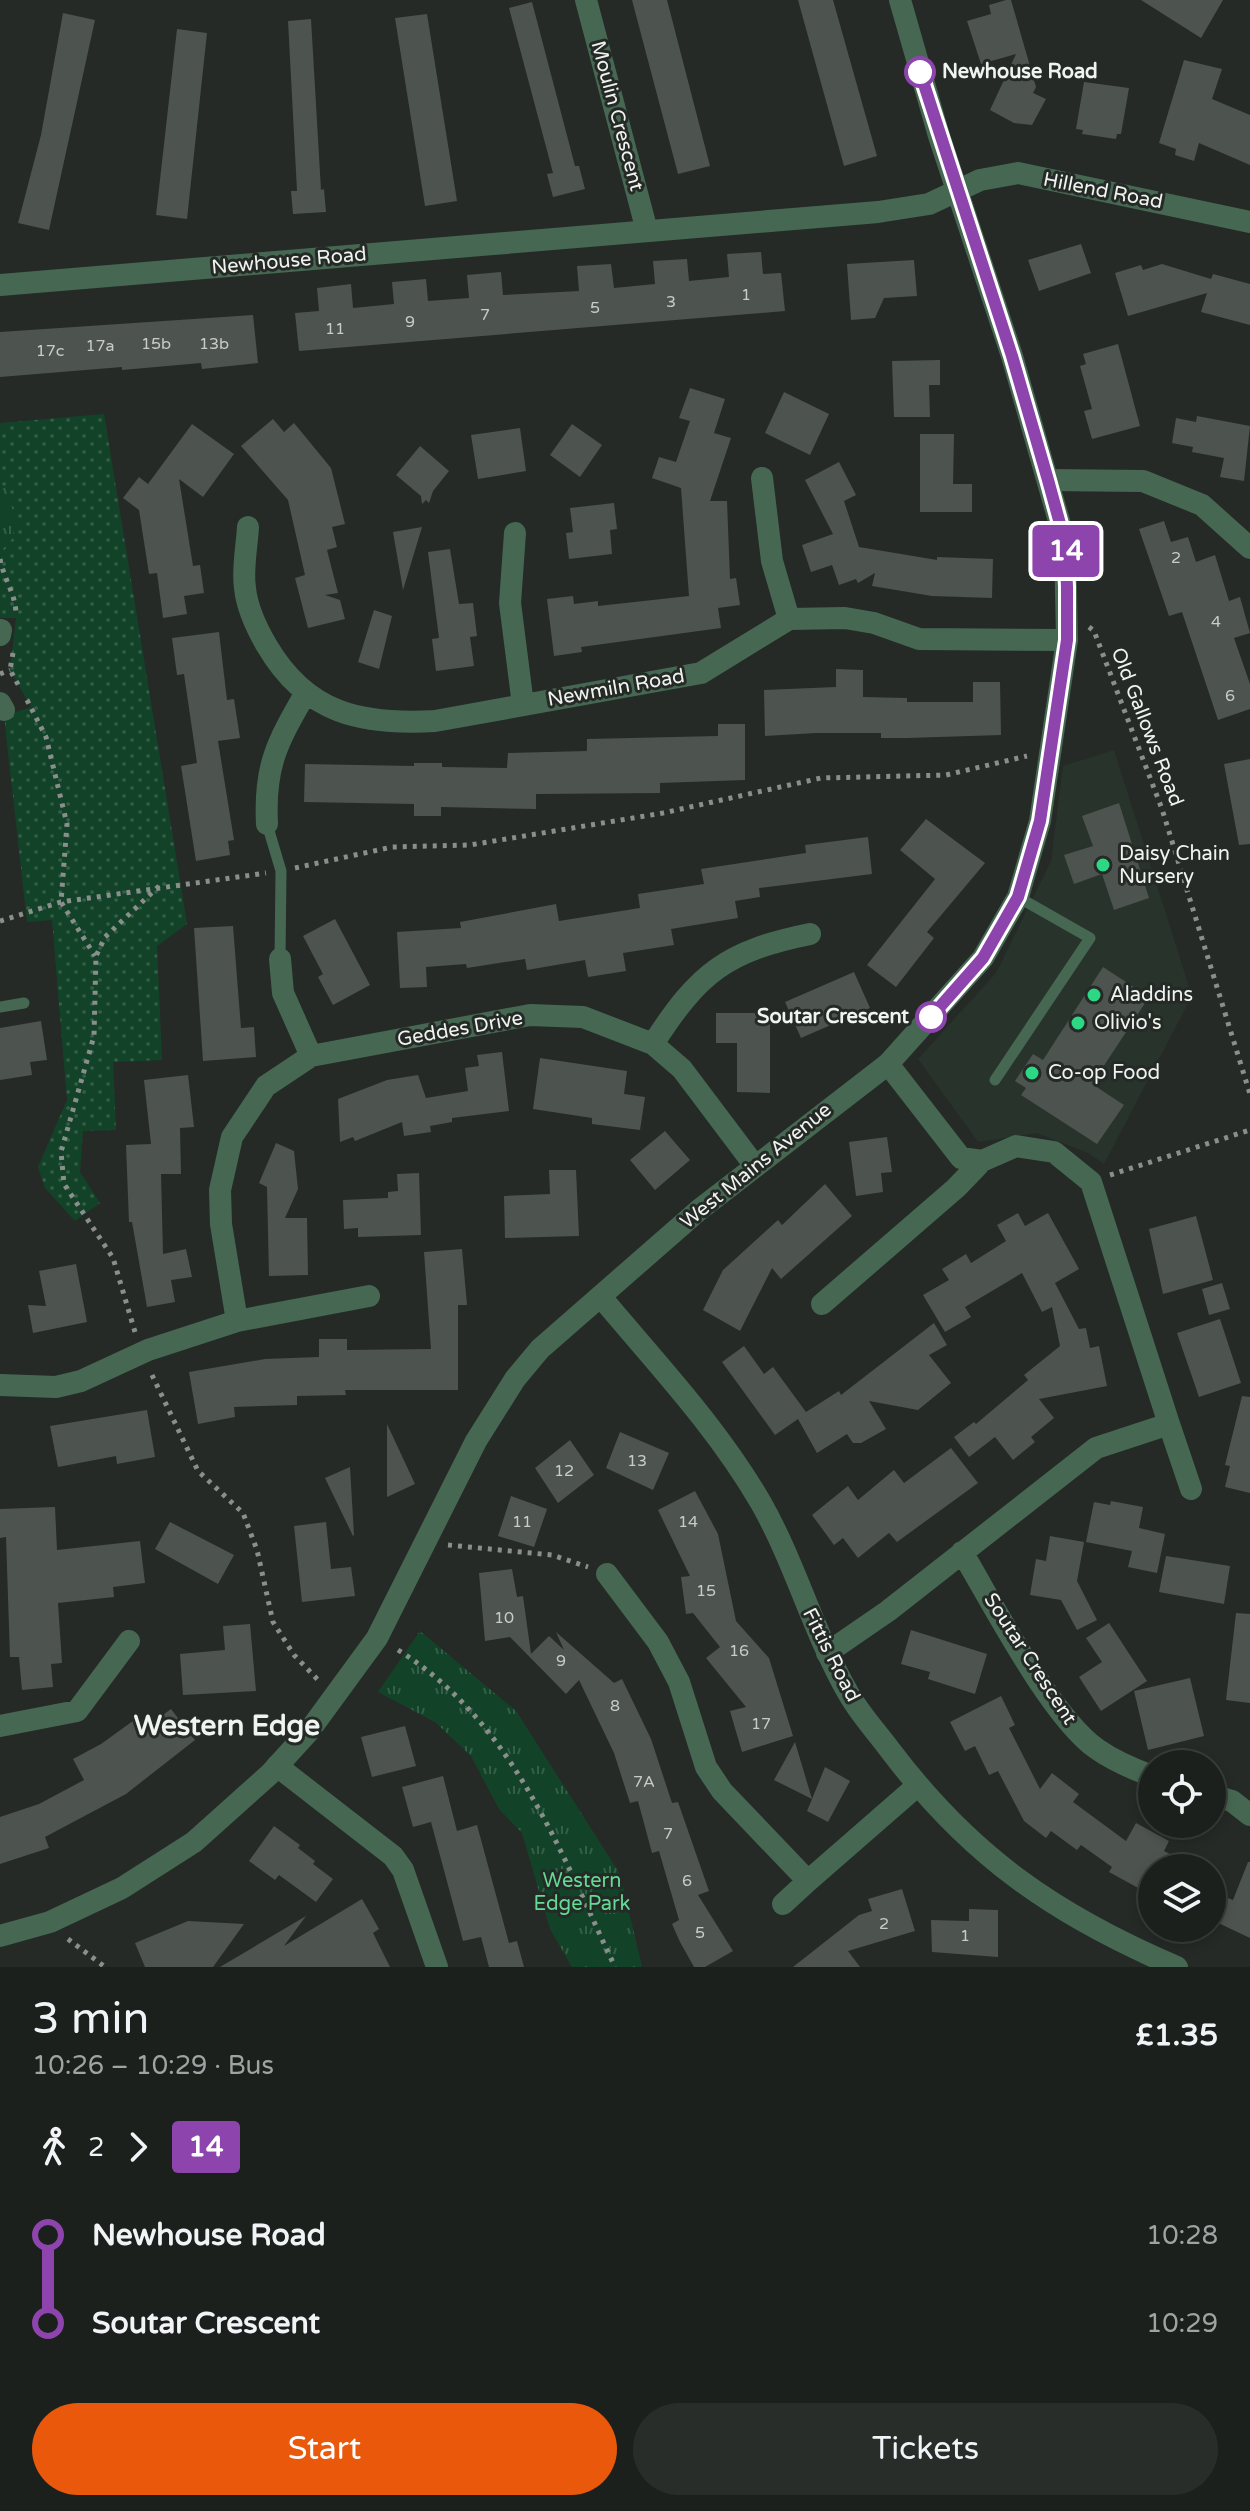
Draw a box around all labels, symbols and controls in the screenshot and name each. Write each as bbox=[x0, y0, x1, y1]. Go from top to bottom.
street label: Moulin Crescent bbox=[585, 38, 649, 194]
marker: Newhouse Road bbox=[905, 57, 935, 87]
place label: Newhouse Road bbox=[942, 60, 1098, 84]
street label: Hillend Road bbox=[1041, 168, 1165, 214]
street label: Newhouse Road bbox=[210, 242, 368, 280]
house number: 1 bbox=[741, 285, 751, 305]
house number: 3 bbox=[666, 292, 676, 312]
house number: 5 bbox=[590, 298, 600, 318]
house number: 7 bbox=[480, 305, 490, 325]
house number: 9 bbox=[405, 312, 415, 332]
house number: 11 bbox=[325, 319, 345, 339]
house number: 15b bbox=[141, 334, 171, 354]
house number: 13b bbox=[199, 334, 229, 354]
house number: 17a bbox=[85, 336, 115, 356]
house number: 17c bbox=[36, 341, 64, 361]
line badge: 14 bbox=[1030, 525, 1102, 577]
text: 14 bbox=[1048, 534, 1084, 568]
house number: 2 bbox=[1171, 548, 1181, 568]
house number: 4 bbox=[1211, 612, 1221, 632]
street label: Old Gallows Road bbox=[1106, 644, 1188, 810]
street label: Newmiln Road bbox=[546, 664, 686, 712]
house number: 6 bbox=[1225, 686, 1235, 706]
place label: Daisy Chain Nursery bbox=[1119, 842, 1230, 889]
marker: Daisy Chain Nursery bbox=[1094, 856, 1112, 874]
place label: Aladdins bbox=[1110, 983, 1193, 1007]
marker: Aladdins bbox=[1085, 986, 1103, 1004]
marker: Soutar Crescent bbox=[916, 1002, 946, 1032]
place label: Soutar Crescent bbox=[757, 1005, 909, 1029]
street label: Geddes Drive bbox=[395, 1006, 525, 1052]
place label: Olivio's bbox=[1094, 1011, 1162, 1035]
marker: Olivio's bbox=[1069, 1014, 1087, 1032]
place label: Co-op Food bbox=[1048, 1061, 1160, 1085]
marker: Co-op Food bbox=[1023, 1064, 1041, 1082]
street label: West Mains Avenue bbox=[676, 1098, 836, 1234]
house number: 13 bbox=[627, 1451, 647, 1471]
house number: 12 bbox=[554, 1461, 574, 1481]
house number: 11 bbox=[512, 1512, 532, 1532]
house number: 14 bbox=[678, 1512, 698, 1532]
house number: 15 bbox=[696, 1581, 716, 1601]
street label: Soutar Crescent bbox=[979, 1589, 1082, 1730]
street label: Fittis Road bbox=[797, 1604, 865, 1706]
house number: 10 bbox=[494, 1608, 514, 1628]
house number: 16 bbox=[729, 1641, 749, 1661]
house number: 9 bbox=[556, 1651, 566, 1671]
house number: 8 bbox=[610, 1696, 620, 1716]
district label: Western Edge bbox=[134, 1709, 320, 1743]
house number: 17 bbox=[751, 1714, 771, 1734]
map controls bbox=[1138, 1750, 1226, 1942]
button: locate bbox=[1138, 1750, 1226, 1838]
house number: 7A bbox=[633, 1772, 655, 1792]
house number: 7 bbox=[663, 1824, 673, 1844]
button: layers bbox=[1138, 1854, 1226, 1942]
park label: Western Edge Park bbox=[534, 1869, 631, 1916]
house number: 6 bbox=[682, 1871, 692, 1891]
house number: 2 bbox=[879, 1914, 889, 1934]
house number: 5 bbox=[695, 1923, 705, 1943]
house number: 1 bbox=[960, 1926, 970, 1946]
text: 3 min bbox=[32, 1993, 149, 2046]
text: £1.35 bbox=[1136, 2017, 1218, 2054]
text: 10:26 – 10:29 · Bus bbox=[32, 2050, 274, 2081]
icon: walk bbox=[32, 2125, 76, 2169]
icon: forward bbox=[116, 2125, 160, 2169]
text: 14 bbox=[188, 2130, 224, 2164]
text: 2 bbox=[88, 2132, 104, 2163]
text: Newhouse Road bbox=[92, 2217, 326, 2254]
text: 10:28 bbox=[1146, 2220, 1218, 2251]
text: Soutar Crescent bbox=[92, 2305, 320, 2342]
text: 10:29 bbox=[1146, 2308, 1218, 2339]
button: Start bbox=[32, 2403, 617, 2495]
button: Tickets bbox=[633, 2403, 1218, 2495]

